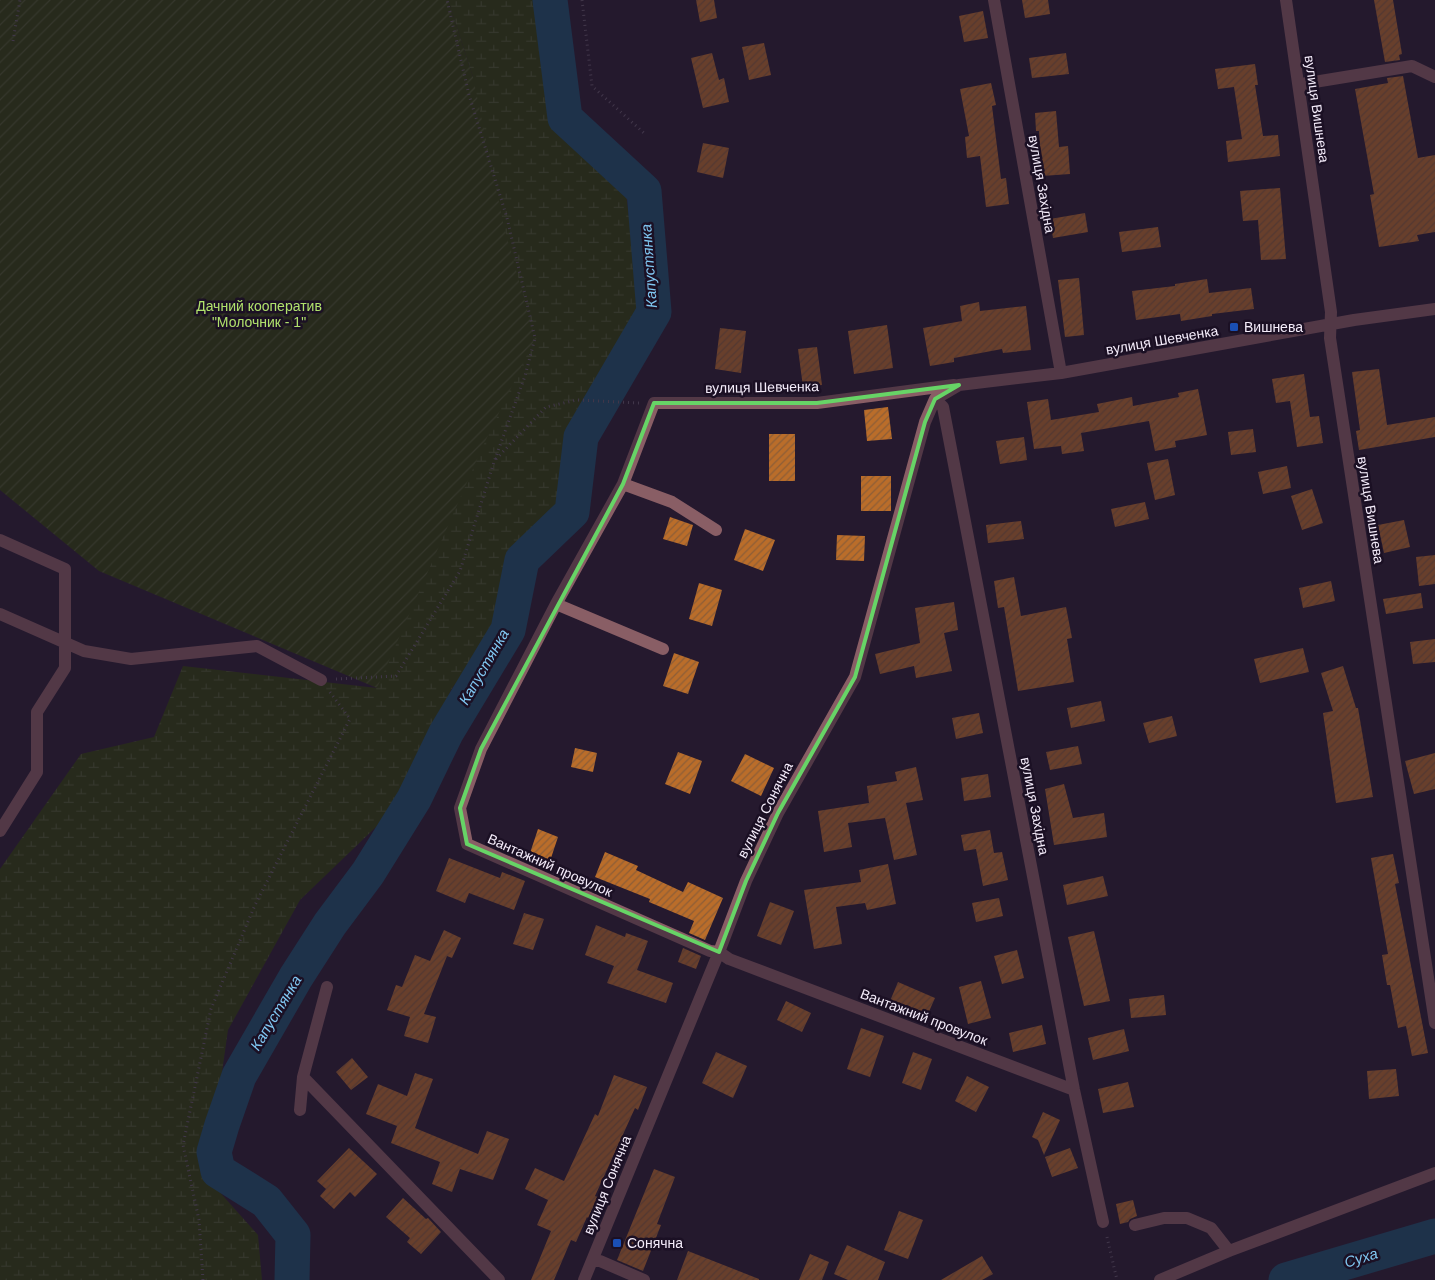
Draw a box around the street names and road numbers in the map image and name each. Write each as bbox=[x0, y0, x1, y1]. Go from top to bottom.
street label: вулиця Вишнева bbox=[1302, 54, 1332, 164]
street label: вулиця Західна bbox=[1025, 134, 1059, 235]
street label: вулиця Шевченка bbox=[1105, 322, 1220, 358]
street label: вулиця Шевченка bbox=[705, 378, 819, 396]
street label: вулиця Вишнева bbox=[1355, 455, 1387, 565]
street label: вулиця Західна bbox=[1018, 756, 1052, 856]
street label: вулиця Сонячна bbox=[734, 759, 796, 861]
street label: Вантажний провулок bbox=[485, 830, 616, 900]
street label: Вантажний провулок bbox=[858, 985, 991, 1049]
street label: вулиця Сонячна bbox=[580, 1133, 634, 1237]

